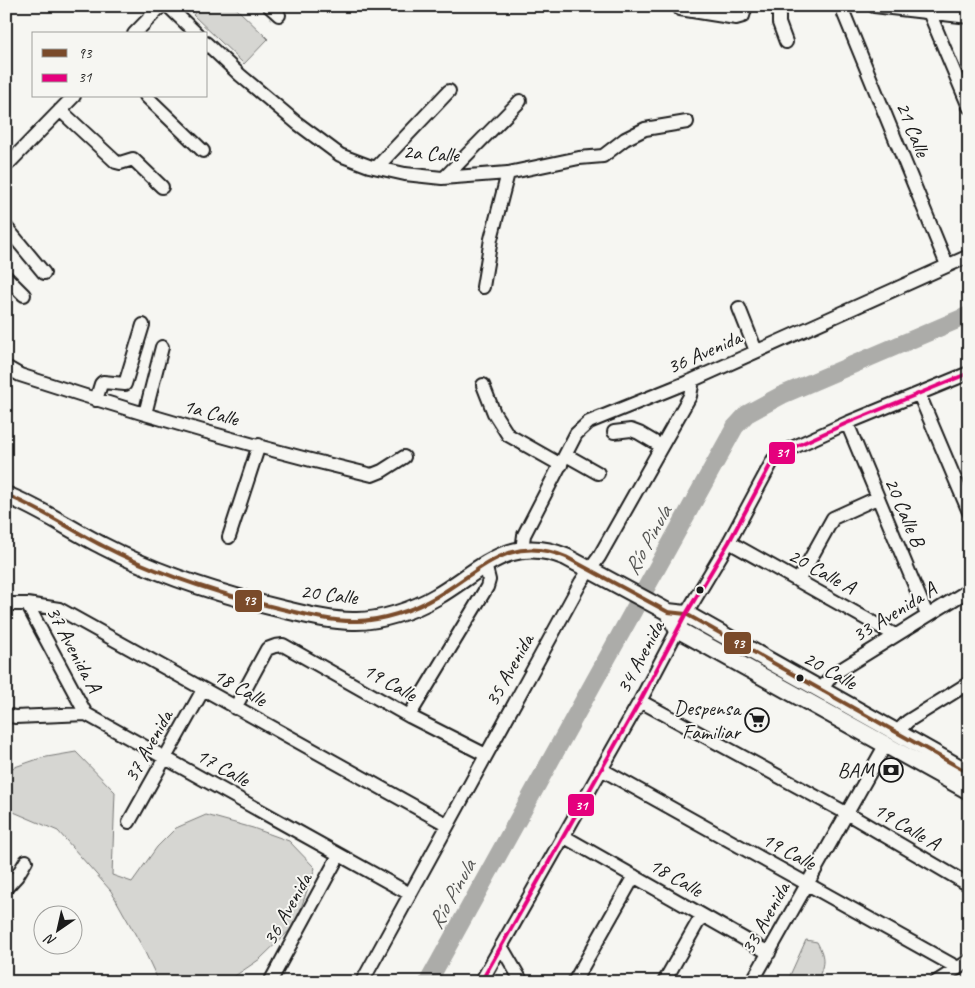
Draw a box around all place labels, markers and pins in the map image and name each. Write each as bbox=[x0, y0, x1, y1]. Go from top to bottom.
unlabelled marker bbox=[695, 585, 705, 595]
unlabelled marker bbox=[795, 673, 805, 683]
place label: Despensa Familiar bbox=[674, 695, 742, 745]
supermarket icon: Despensa Familiar bbox=[744, 707, 770, 733]
place label: BAM bbox=[837, 757, 876, 783]
bank icon: BAM bbox=[878, 757, 904, 783]

